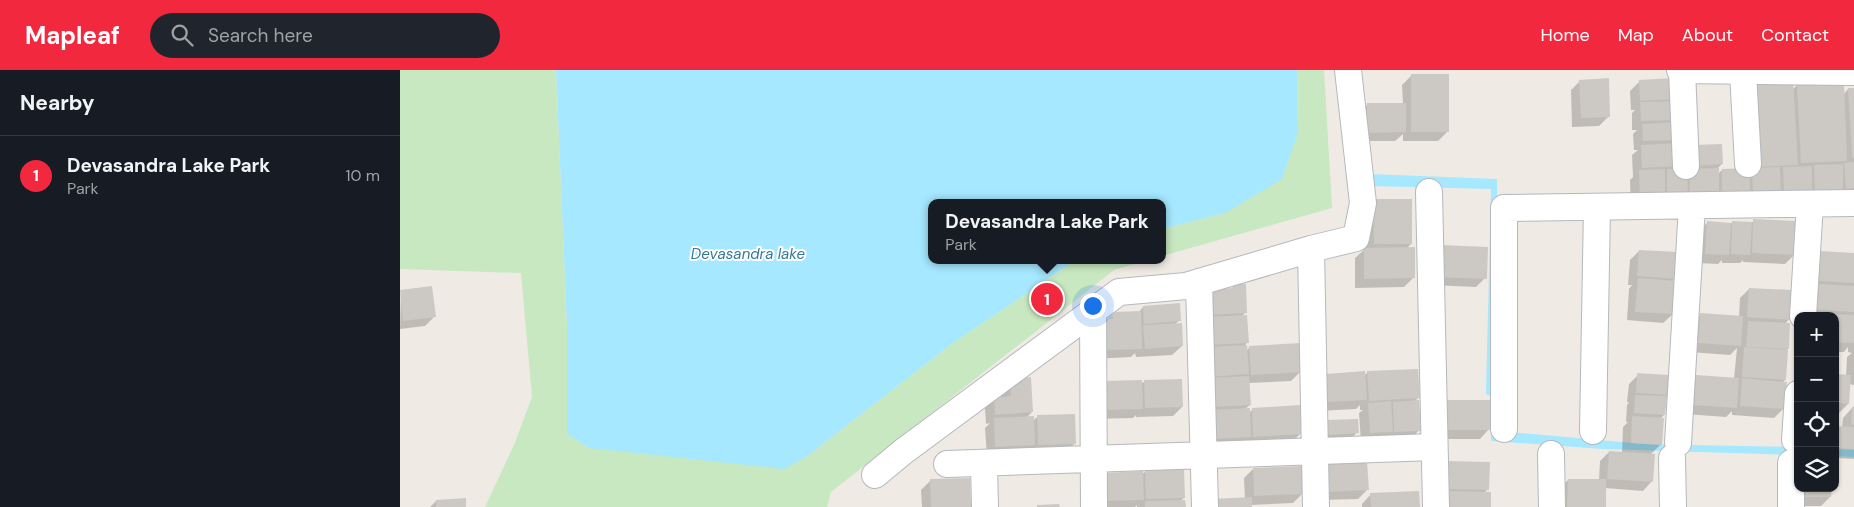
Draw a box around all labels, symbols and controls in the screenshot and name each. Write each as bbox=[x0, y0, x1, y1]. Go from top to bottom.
search box bbox=[150, 13, 500, 58]
text: Mapleaf bbox=[25, 20, 120, 51]
icon: search bbox=[168, 21, 196, 49]
text: Search here bbox=[208, 23, 313, 48]
text: Home bbox=[1540, 23, 1590, 47]
text: Map bbox=[1618, 23, 1654, 47]
text: About bbox=[1682, 23, 1733, 47]
text: Contact bbox=[1761, 23, 1829, 47]
text: Nearby bbox=[20, 89, 94, 117]
text: Devasandra Lake Park bbox=[67, 153, 270, 178]
text: 1 bbox=[33, 165, 39, 186]
text: 10 m bbox=[346, 165, 380, 186]
text: Park bbox=[67, 178, 99, 199]
popup bbox=[928, 199, 1166, 264]
text: Devasandra Lake Park bbox=[945, 209, 1149, 234]
text: Park bbox=[945, 234, 977, 255]
water label: Devasandra lake bbox=[691, 244, 806, 264]
pin: 1 bbox=[1031, 280, 1063, 318]
your location bbox=[1080, 293, 1106, 319]
map controls bbox=[1794, 312, 1839, 492]
button: + bbox=[1794, 312, 1839, 357]
button: − bbox=[1794, 357, 1839, 402]
button: locate bbox=[1794, 402, 1839, 447]
button: layers bbox=[1794, 447, 1839, 492]

